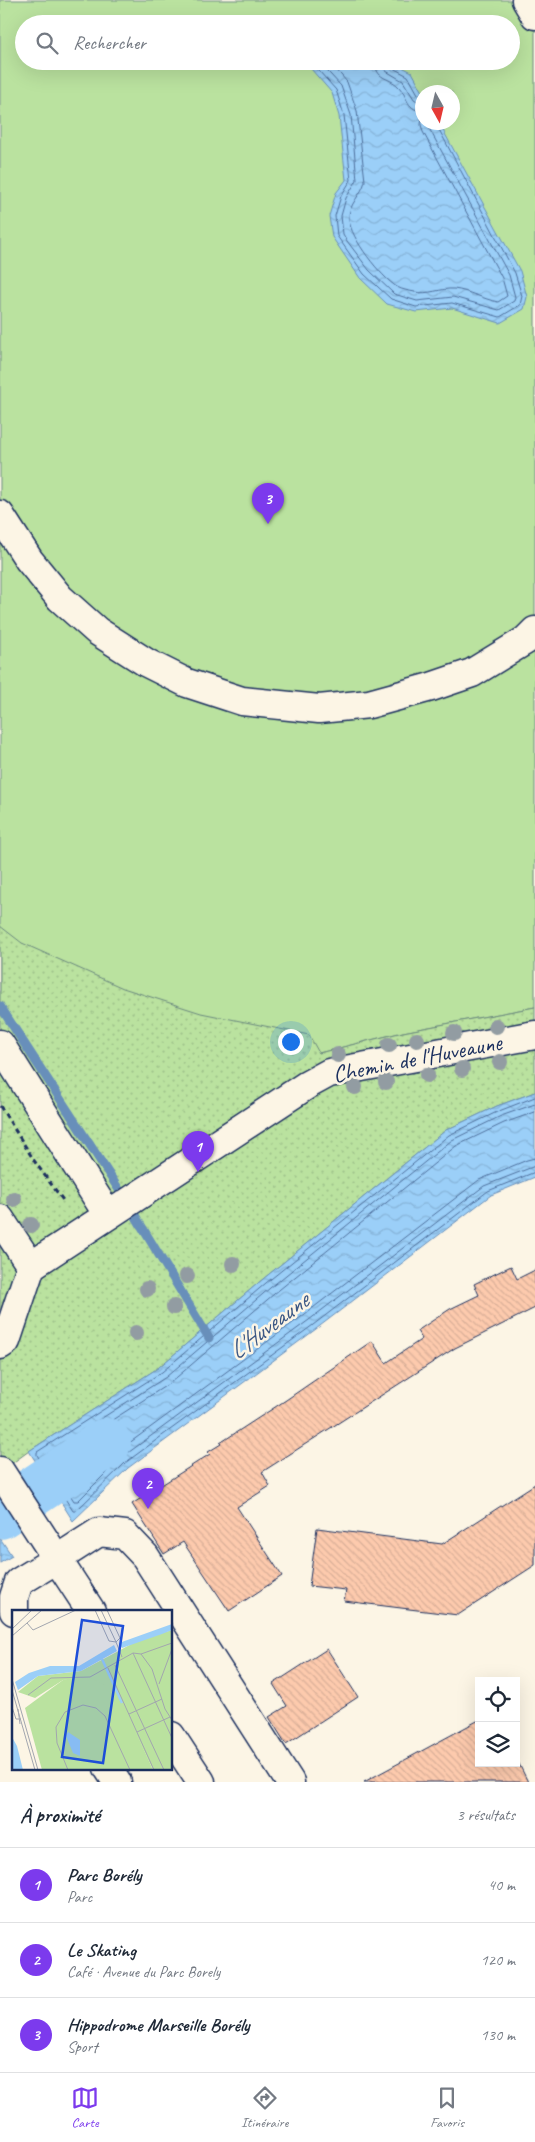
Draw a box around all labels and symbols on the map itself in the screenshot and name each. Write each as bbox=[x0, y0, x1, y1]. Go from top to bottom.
north arrow bbox=[415, 85, 460, 130]
pin: 3 bbox=[252, 483, 284, 524]
street label: Chemin de l'Huveaune bbox=[330, 1027, 506, 1089]
your location bbox=[278, 1029, 304, 1055]
pin: 1 bbox=[182, 1131, 214, 1172]
water label: L'Huveaune bbox=[222, 1283, 318, 1366]
pin: 2 bbox=[132, 1468, 164, 1509]
inset map bbox=[12, 1610, 172, 1770]

